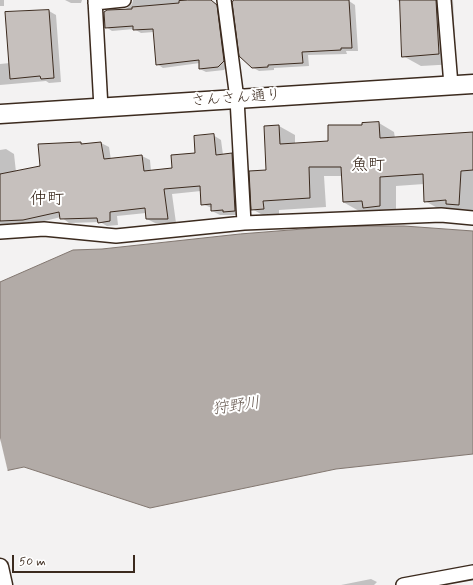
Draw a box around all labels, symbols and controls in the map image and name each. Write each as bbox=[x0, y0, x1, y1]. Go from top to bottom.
street label: さんさん通り bbox=[190, 87, 282, 111]
district label: 魚町 bbox=[351, 156, 385, 176]
district label: 仲町 bbox=[30, 190, 64, 210]
water label: 狩野川 bbox=[211, 394, 261, 420]
scale bar bbox=[14, 547, 137, 573]
text: 50 m bbox=[19, 554, 46, 570]

